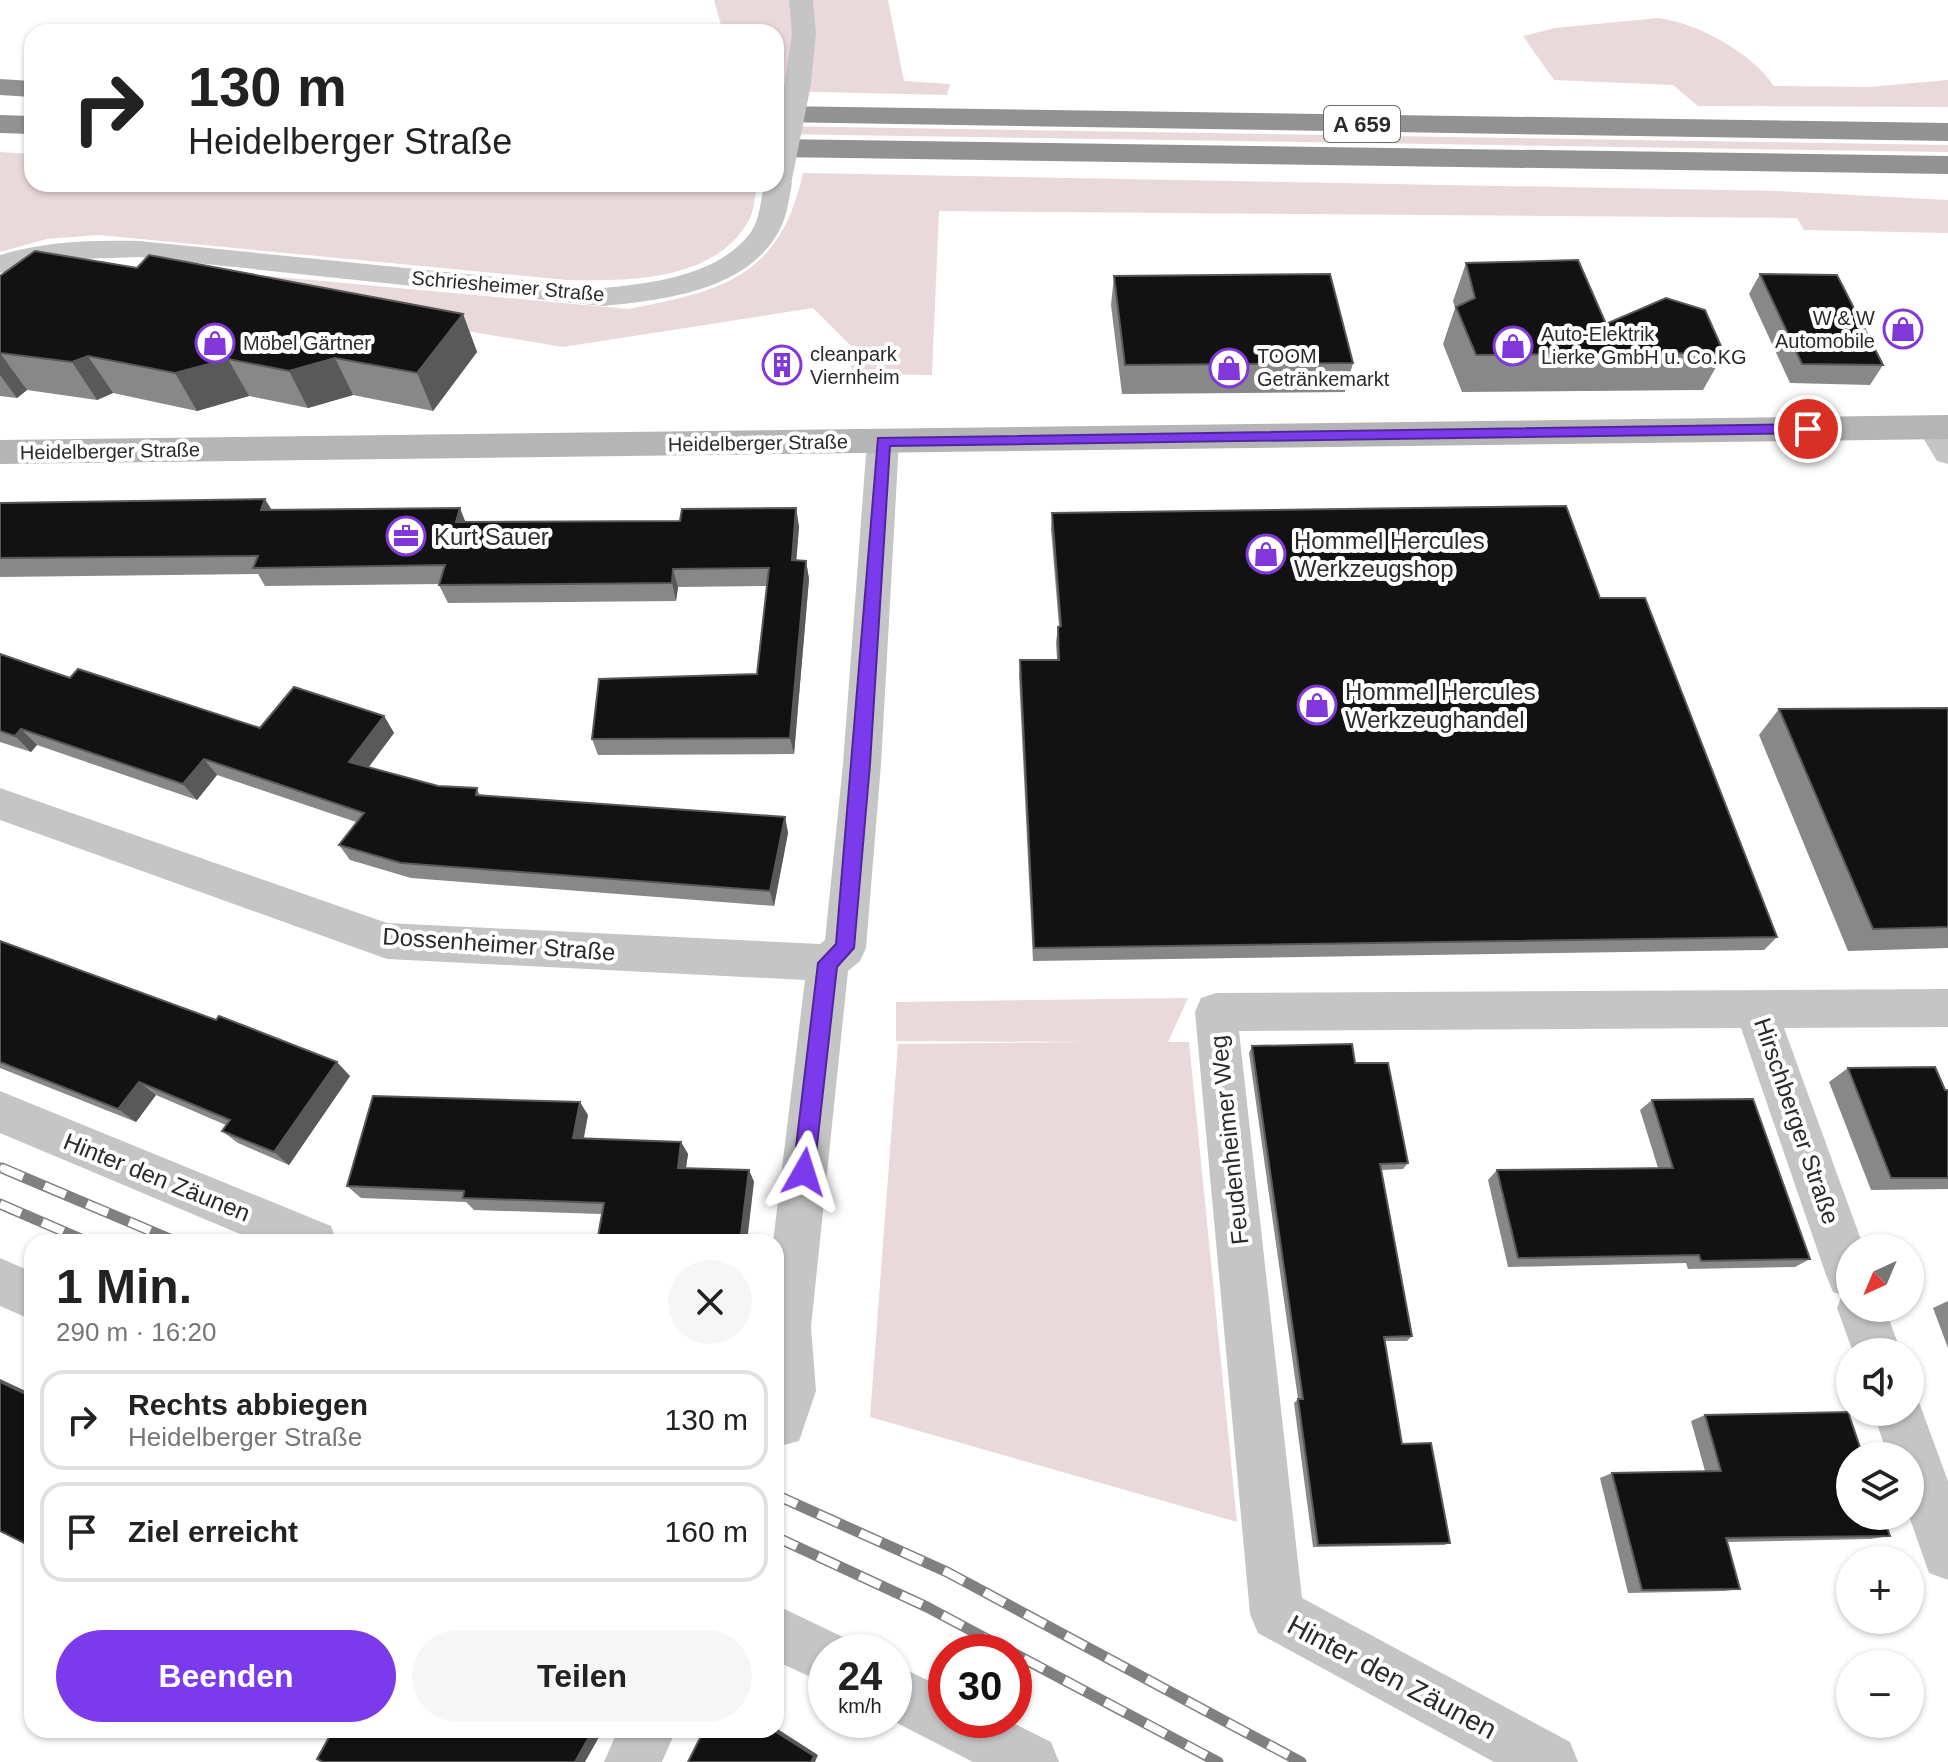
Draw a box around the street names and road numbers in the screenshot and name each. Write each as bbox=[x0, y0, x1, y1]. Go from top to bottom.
road number: A 659 bbox=[1324, 106, 1400, 142]
street label: Schriesheimer Straße bbox=[411, 267, 605, 305]
street label: Heidelberger Straße bbox=[668, 430, 848, 456]
street label: Heidelberger Straße bbox=[20, 438, 200, 464]
street label: Dossenheimer Straße bbox=[382, 922, 616, 966]
street label: Hirschberger Straße bbox=[1749, 1014, 1845, 1228]
street label: Feudenheimer Weg bbox=[1205, 1034, 1253, 1246]
street label: Hinter den Zäunen bbox=[60, 1127, 254, 1227]
street label: Hinter den Zäunen bbox=[1282, 1609, 1502, 1745]

